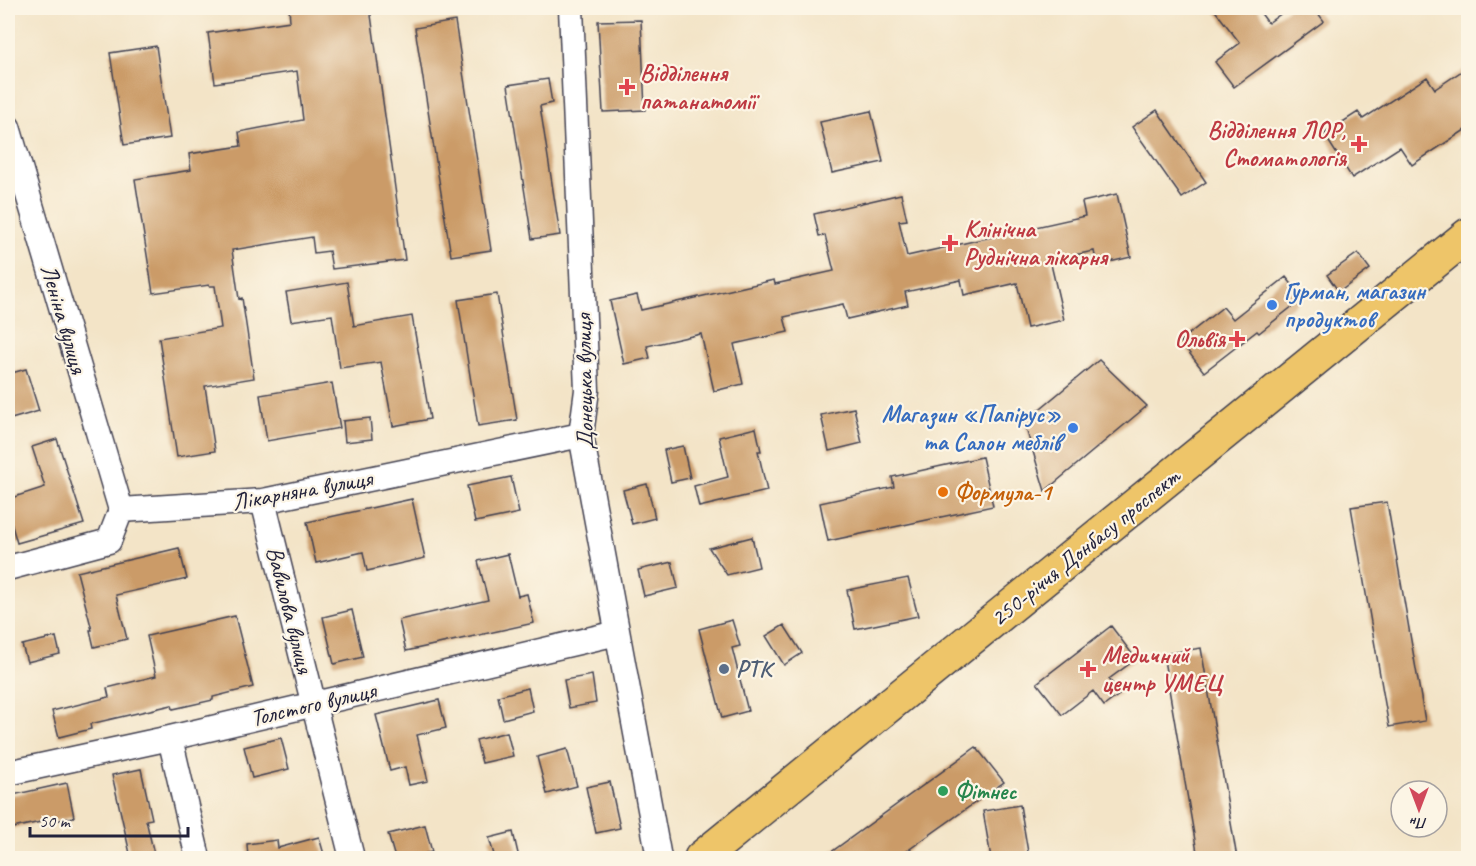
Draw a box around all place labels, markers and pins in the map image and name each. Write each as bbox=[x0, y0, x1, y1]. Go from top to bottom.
place label: Відділення патанатомії bbox=[640, 58, 760, 116]
marker: Відділення патанатомії bbox=[618, 78, 636, 96]
place label: Відділення ЛОР, Стоматологія bbox=[1207, 115, 1347, 173]
marker: Відділення ЛОР, Стоматологія bbox=[1350, 135, 1368, 153]
place label: Клінічна Руднічна лікарня bbox=[964, 214, 1109, 272]
marker: Клінічна Руднічна лікарня bbox=[941, 234, 959, 252]
place label: Гурман, магазин продуктов bbox=[1284, 276, 1427, 334]
marker: Гурман, магазин продуктов bbox=[1265, 298, 1279, 312]
place label: Ольвія bbox=[1174, 324, 1226, 354]
marker: Ольвія bbox=[1230, 332, 1244, 346]
place label: Магазин «Папірус» та Салон меблів bbox=[882, 399, 1066, 457]
marker: Магазин «Папірус» та Салон меблів bbox=[1066, 421, 1080, 435]
place label: Формула-1 bbox=[955, 477, 1054, 507]
marker: Формула-1 bbox=[936, 485, 950, 499]
place label: Медичний центр УМЕЦ bbox=[1102, 640, 1224, 698]
place label: РТК bbox=[736, 654, 776, 684]
marker: Медичний центр УМЕЦ bbox=[1079, 660, 1097, 678]
marker: РТК bbox=[717, 662, 731, 676]
place label: Фітнес bbox=[955, 776, 1018, 806]
marker: Фітнес bbox=[936, 784, 950, 798]

